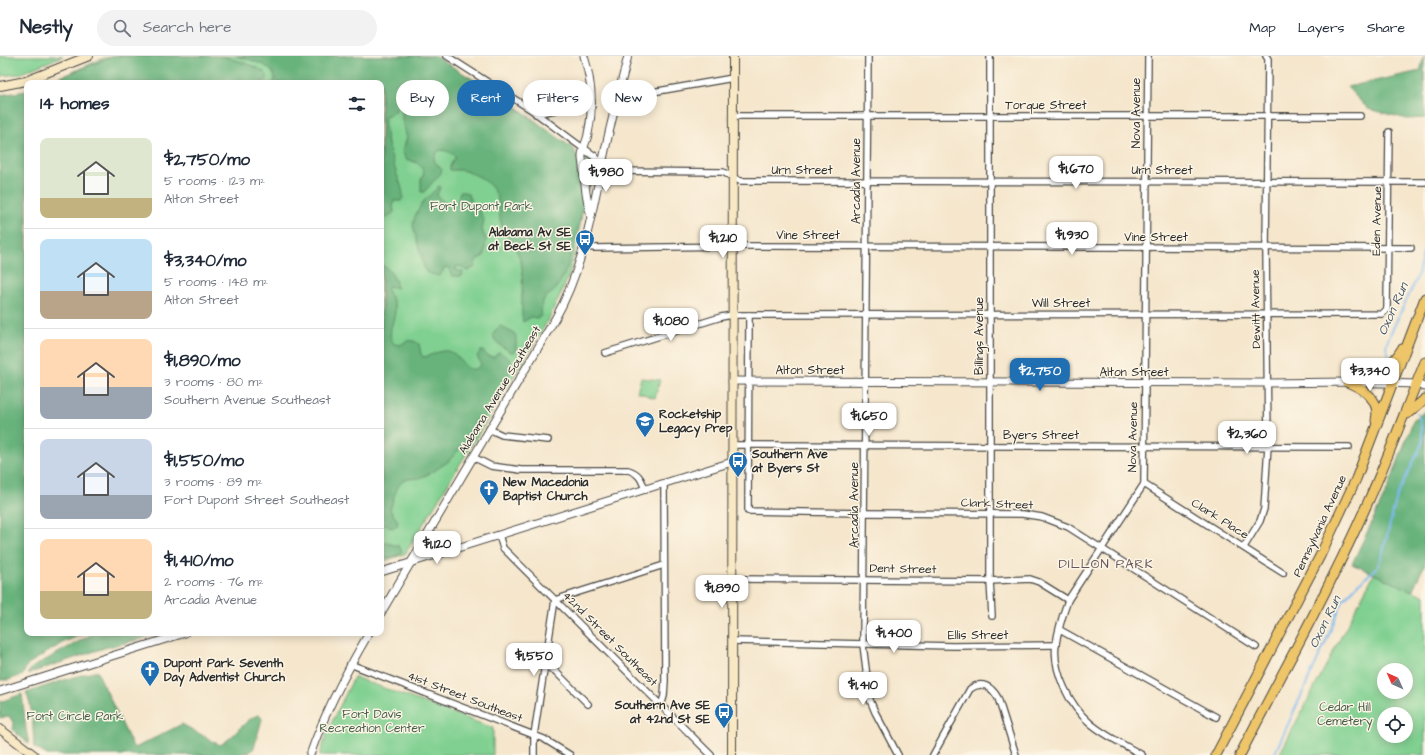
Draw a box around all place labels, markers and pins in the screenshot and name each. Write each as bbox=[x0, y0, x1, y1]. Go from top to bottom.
pin: $1,670 bbox=[1043, 156, 1109, 190]
pin: $1,980 bbox=[573, 159, 639, 193]
pin: $1,930 bbox=[1039, 222, 1105, 256]
place label: Alabama Av SE at Beck St SE bbox=[487, 224, 572, 255]
pin: $1,210 bbox=[690, 225, 756, 259]
bus stop icon: Alabama Av SE at Beck St SE bbox=[574, 228, 596, 256]
pin: $1,080 bbox=[638, 308, 704, 342]
pin: $2,750 bbox=[1007, 358, 1073, 392]
pin: $3,340 bbox=[1337, 358, 1403, 392]
pin: $1,650 bbox=[836, 403, 902, 437]
place label: Rocketship Legacy Prep bbox=[659, 406, 733, 439]
school or university icon: Rocketship Legacy Prep bbox=[634, 410, 656, 438]
pin: $2,360 bbox=[1214, 421, 1280, 455]
place label: Southern Ave at Byers St bbox=[751, 446, 828, 478]
bus stop icon: Southern Ave at Byers St bbox=[727, 450, 749, 478]
place label: New Macedonia Baptist Church bbox=[503, 474, 589, 506]
church icon: New Macedonia Baptist Church bbox=[478, 478, 500, 506]
pin: $1,120 bbox=[404, 531, 470, 565]
pin: $1,890 bbox=[689, 575, 755, 609]
pin: $1,400 bbox=[861, 620, 927, 654]
pin: $1,550 bbox=[501, 643, 567, 677]
place label: Dupont Park Seventh Day Adventist Church bbox=[164, 655, 286, 687]
church icon: Dupont Park Seventh Day Adventist Church bbox=[139, 659, 161, 687]
pin: $1,410 bbox=[830, 672, 896, 706]
place label: Southern Ave SE at 42nd St SE bbox=[614, 697, 711, 728]
bus stop icon: Southern Ave SE at 42nd St SE bbox=[713, 701, 735, 729]

